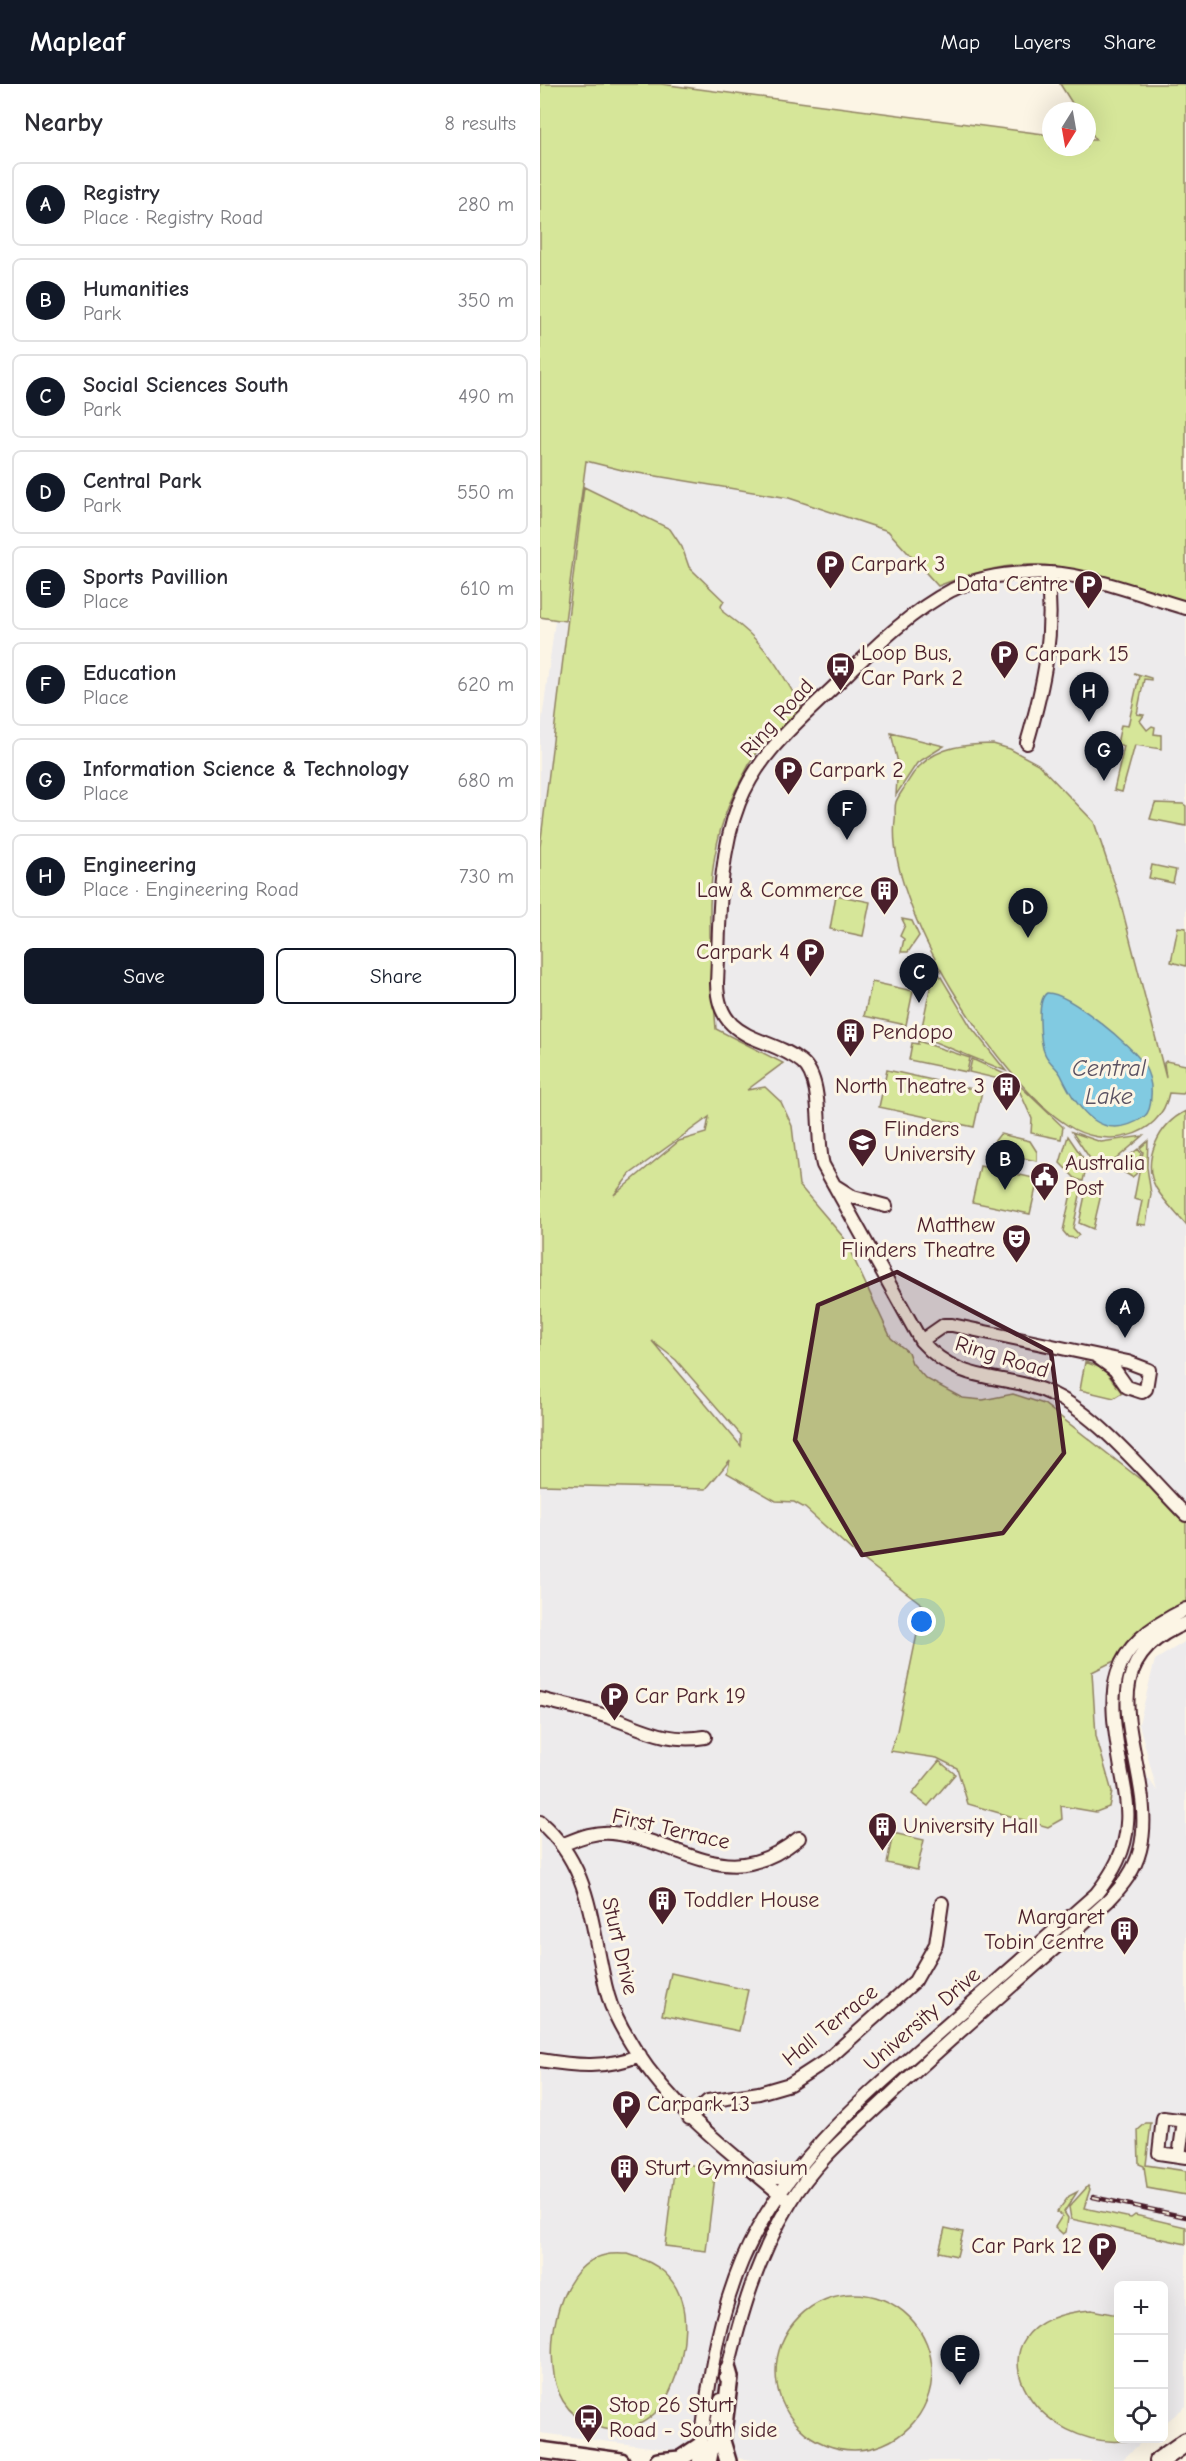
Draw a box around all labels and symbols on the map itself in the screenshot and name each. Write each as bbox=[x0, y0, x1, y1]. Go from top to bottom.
north arrow bbox=[1042, 102, 1096, 156]
parking icon: Carpark 3 bbox=[814, 548, 846, 590]
place label: Carpark 3 bbox=[851, 551, 946, 577]
parking icon: Data Centre bbox=[1073, 568, 1105, 610]
place label: Data Centre bbox=[956, 571, 1068, 597]
parking icon: Carpark 15 bbox=[988, 638, 1020, 680]
place label: Loop Bus, Car Park 2 bbox=[861, 640, 963, 691]
place label: Carpark 15 bbox=[1025, 641, 1129, 667]
bus stop icon: Loop Bus, Car Park 2 bbox=[824, 650, 856, 692]
pin: H bbox=[1070, 672, 1108, 722]
street label: Ring Road bbox=[735, 673, 819, 763]
pin: G bbox=[1084, 732, 1124, 781]
parking icon: Carpark 2 bbox=[772, 754, 804, 796]
place label: Carpark 2 bbox=[809, 757, 904, 783]
pin: F bbox=[828, 790, 866, 840]
building icon: Law & Commerce bbox=[868, 874, 900, 916]
place label: Law & Commerce bbox=[697, 877, 863, 903]
pin: D bbox=[1008, 888, 1048, 938]
parking icon: Carpark 4 bbox=[795, 936, 827, 978]
place label: Carpark 4 bbox=[696, 939, 790, 965]
pin: C bbox=[900, 954, 938, 1003]
building icon: Pendopo bbox=[835, 1016, 867, 1058]
place label: Pendopo bbox=[872, 1019, 953, 1045]
water label: Central Lake bbox=[1072, 1054, 1147, 1110]
building icon: North Theatre 3 bbox=[990, 1070, 1022, 1112]
place label: North Theatre 3 bbox=[835, 1073, 985, 1099]
place label: Flinders University bbox=[884, 1116, 975, 1167]
school or university icon: Flinders University bbox=[847, 1126, 879, 1168]
pin: B bbox=[986, 1140, 1024, 1190]
place label: Australia Post bbox=[1065, 1150, 1145, 1201]
public building icon: Australia Post bbox=[1028, 1160, 1060, 1202]
place label: Matthew Flinders Theatre bbox=[841, 1212, 995, 1263]
theatre icon: Matthew Flinders Theatre bbox=[1000, 1222, 1032, 1264]
pin: A bbox=[1106, 1288, 1144, 1338]
street label: Ring Road bbox=[952, 1330, 1052, 1384]
your location bbox=[907, 1607, 936, 1636]
parking icon: Car Park 19 bbox=[598, 1680, 630, 1722]
place label: Car Park 19 bbox=[635, 1683, 746, 1709]
street label: First Terrace bbox=[610, 1803, 732, 1855]
building icon: University Hall bbox=[866, 1810, 898, 1852]
place label: University Hall bbox=[903, 1813, 1038, 1839]
building icon: Toddler House bbox=[647, 1884, 679, 1926]
place label: Toddler House bbox=[684, 1887, 819, 1913]
street label: Sturt Drive bbox=[596, 1895, 644, 1997]
place label: Margaret Tobin Centre bbox=[984, 1904, 1105, 1955]
building icon: Margaret Tobin Centre bbox=[1109, 1914, 1141, 1956]
street label: University Drive bbox=[858, 1961, 986, 2077]
street label: Hall Terrace bbox=[777, 1979, 883, 2071]
parking icon: Carpark 13 bbox=[610, 2088, 642, 2130]
place label: Carpark 13 bbox=[647, 2091, 750, 2117]
building icon: Sturt Gymnasium bbox=[608, 2152, 640, 2194]
place label: Sturt Gymnasium bbox=[645, 2155, 808, 2181]
parking icon: Car Park 12 bbox=[1087, 2230, 1119, 2272]
place label: Car Park 12 bbox=[971, 2233, 1082, 2259]
pin: E bbox=[940, 2336, 980, 2385]
place label: Stop 26 Sturt Road - South side bbox=[609, 2392, 777, 2443]
bus stop icon: Stop 26 Sturt Road - South side bbox=[572, 2402, 604, 2444]

